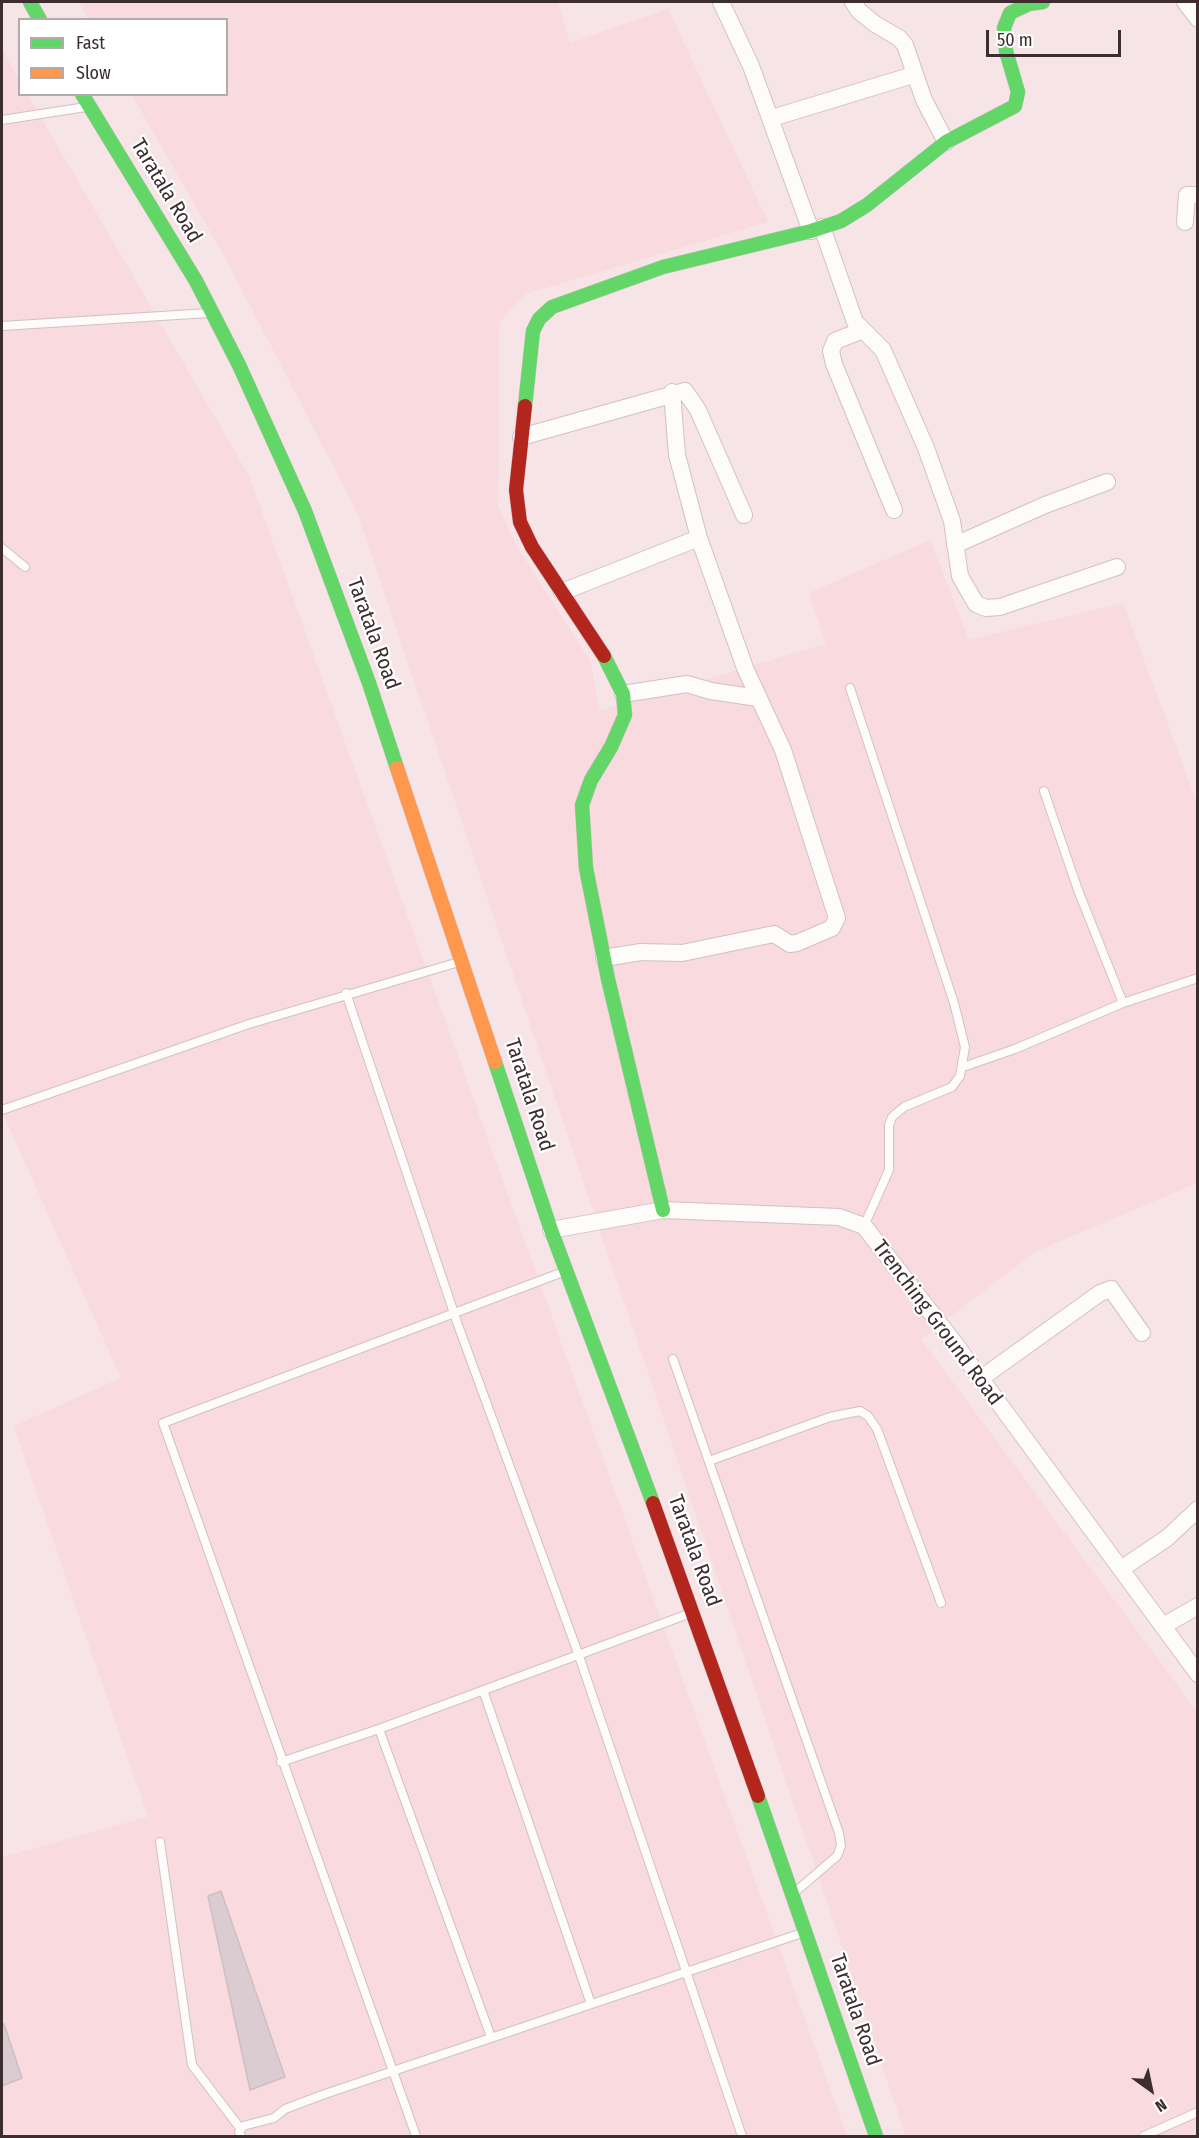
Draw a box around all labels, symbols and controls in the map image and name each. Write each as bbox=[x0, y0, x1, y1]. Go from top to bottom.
legend bbox=[18, 18, 228, 96]
scale bar bbox=[989, 18, 1124, 56]
text: 50 m bbox=[997, 29, 1033, 51]
text: Fast bbox=[76, 32, 105, 54]
text: Slow bbox=[76, 62, 111, 84]
street label: Taratala Road bbox=[125, 134, 207, 248]
street label: Taratala Road bbox=[341, 575, 405, 693]
street label: Taratala Road bbox=[499, 1036, 559, 1154]
street label: Trenching Ground Road bbox=[867, 1236, 1007, 1410]
street label: Taratala Road bbox=[662, 1492, 726, 1610]
street label: Taratala Road bbox=[824, 1951, 886, 2069]
north arrow bbox=[1121, 2060, 1181, 2120]
text: N bbox=[1152, 2095, 1170, 2116]

